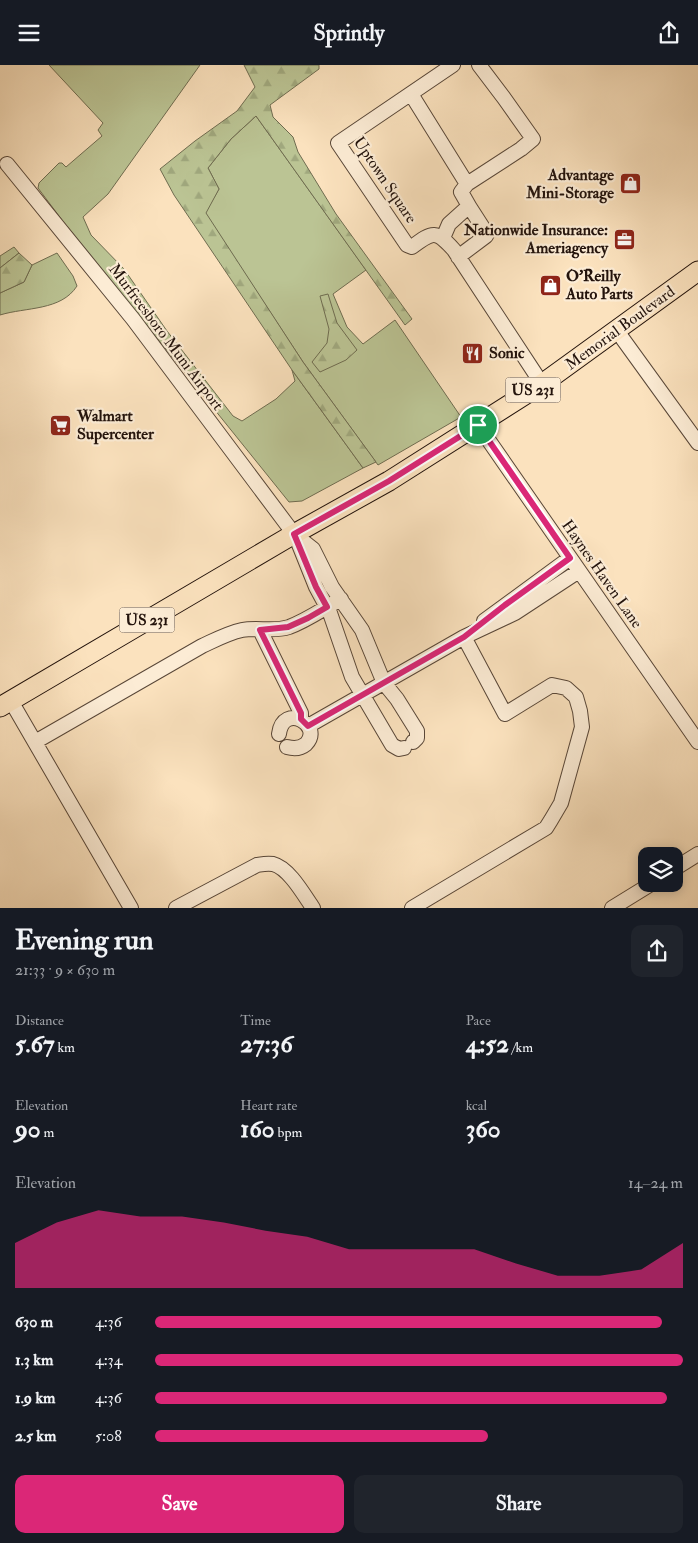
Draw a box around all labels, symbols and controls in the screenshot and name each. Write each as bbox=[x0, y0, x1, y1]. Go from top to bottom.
icon: menu bbox=[15, 19, 43, 47]
text: Sprintly bbox=[314, 19, 384, 47]
icon: share bbox=[655, 19, 683, 47]
street label: Uptown Square bbox=[348, 133, 421, 228]
place label: Advantage Mini-Storage bbox=[525, 165, 614, 204]
shop icon: Advantage Mini-Storage bbox=[618, 172, 642, 196]
place label: Nationwide Insurance: Ameriagency bbox=[463, 220, 609, 259]
office icon: Nationwide Insurance: Ameriagency bbox=[612, 227, 636, 251]
street label: Murfreesboro Muni Airport bbox=[103, 260, 228, 415]
place label: O'Reilly Auto Parts bbox=[565, 266, 633, 304]
shop icon: O'Reilly Auto Parts bbox=[538, 273, 562, 297]
street label: Memorial Boulevard bbox=[561, 281, 679, 374]
restaurant icon: Sonic bbox=[461, 341, 485, 365]
place label: Sonic bbox=[489, 343, 525, 363]
road number: US 231 bbox=[506, 377, 560, 403]
pin bbox=[457, 404, 499, 446]
place label: Walmart Supercenter bbox=[76, 406, 155, 445]
icon: arrive bbox=[464, 411, 492, 439]
supermarket icon: Walmart Supercenter bbox=[49, 413, 73, 437]
street label: Haynes Haven Lane bbox=[557, 516, 647, 632]
road number: US 231 bbox=[120, 607, 174, 633]
map controls bbox=[638, 847, 683, 892]
button: layers bbox=[638, 847, 683, 892]
text: Evening run bbox=[15, 923, 153, 958]
button: share bbox=[631, 925, 683, 977]
text: 21:33 · 9 × 630 m bbox=[15, 960, 115, 980]
text: Distance bbox=[15, 1012, 64, 1029]
text: Time bbox=[240, 1012, 271, 1029]
text: Pace bbox=[466, 1012, 491, 1029]
text: 5.67 bbox=[15, 1029, 55, 1060]
text: 27:36 bbox=[240, 1029, 293, 1060]
text: 4:52 bbox=[466, 1029, 509, 1060]
text: km bbox=[55, 1039, 75, 1056]
text: /km bbox=[509, 1039, 533, 1056]
text: Elevation bbox=[15, 1097, 68, 1114]
text: Heart rate bbox=[240, 1097, 297, 1114]
text: kcal bbox=[466, 1097, 487, 1114]
text: 90 bbox=[15, 1114, 41, 1145]
text: 160 bbox=[240, 1114, 275, 1145]
text: 360 bbox=[466, 1114, 501, 1145]
text: m bbox=[41, 1124, 54, 1141]
text: bpm bbox=[275, 1124, 302, 1141]
text: Elevation bbox=[15, 1173, 76, 1193]
text: 14–24 m bbox=[628, 1173, 683, 1193]
text: 630 m bbox=[15, 1312, 53, 1332]
text: 4:36 bbox=[95, 1312, 122, 1332]
text: 1.3 km bbox=[15, 1350, 53, 1370]
text: 4:34 bbox=[95, 1350, 122, 1370]
text: 1.9 km bbox=[15, 1388, 55, 1408]
text: 4:36 bbox=[95, 1388, 122, 1408]
text: 2.5 km bbox=[15, 1426, 56, 1446]
text: 5:08 bbox=[95, 1426, 122, 1446]
button: Save bbox=[15, 1475, 344, 1533]
button: Share bbox=[354, 1475, 683, 1533]

